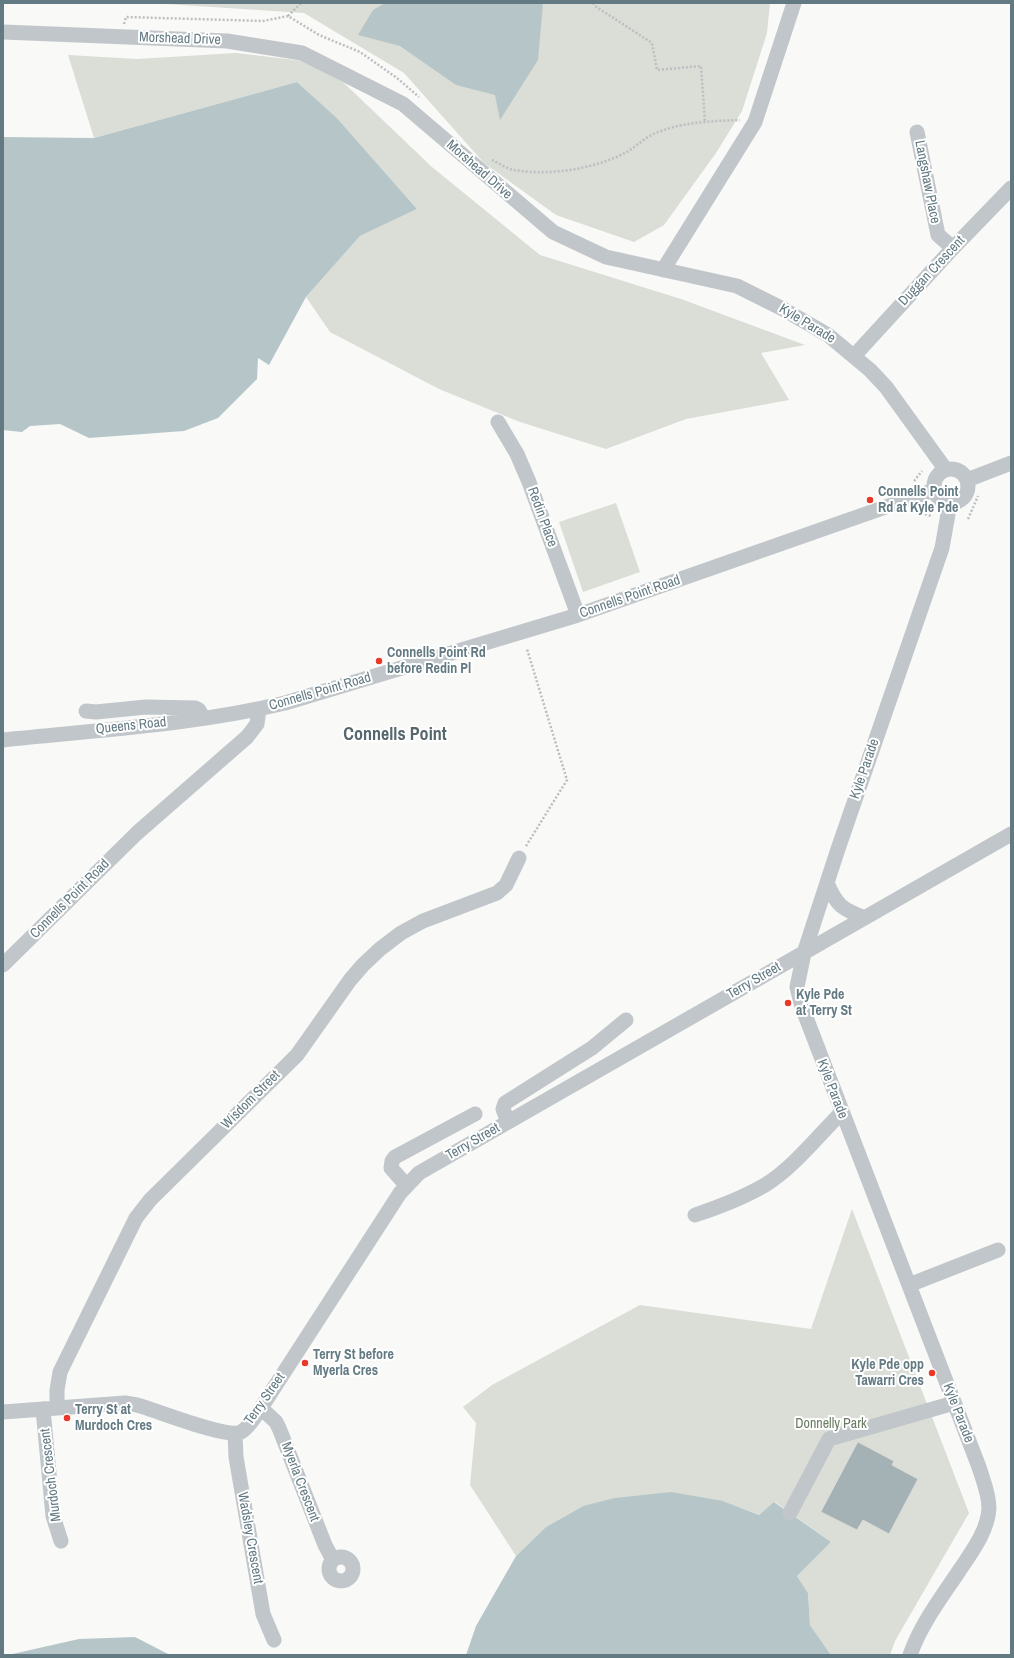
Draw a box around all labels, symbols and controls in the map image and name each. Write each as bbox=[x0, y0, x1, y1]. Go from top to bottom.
street label: Morshead Drive bbox=[139, 29, 221, 49]
street label: Morshead Drive bbox=[443, 137, 515, 203]
street label: Langshaw Place bbox=[911, 139, 943, 225]
street label: Duggan Crescent bbox=[895, 233, 969, 309]
street label: Kyle Parade bbox=[776, 301, 838, 347]
place label: Connells Point Rd at Kyle Pde bbox=[878, 484, 958, 516]
street label: Redin Place bbox=[523, 485, 561, 549]
marker: Connells Point Rd at Kyle Pde bbox=[865, 495, 875, 505]
street label: Connells Point Road bbox=[577, 572, 683, 622]
place label: Connells Point Rd before Redin Pl bbox=[387, 645, 486, 678]
marker: Connells Point Rd before Redin Pl bbox=[374, 656, 384, 666]
street label: Connells Point Road bbox=[267, 669, 373, 715]
street label: Queens Road bbox=[95, 714, 167, 738]
district label: Connells Point bbox=[343, 724, 447, 746]
street label: Kyle Parade bbox=[847, 737, 883, 801]
street label: Connells Point Road bbox=[27, 856, 113, 942]
street label: Terry Street bbox=[724, 959, 784, 1003]
place label: Kyle Pde at Terry St bbox=[796, 987, 852, 1020]
marker: Kyle Pde at Terry St bbox=[783, 998, 793, 1008]
street label: Kyle Parade bbox=[813, 1057, 851, 1121]
street label: Wisdom Street bbox=[218, 1067, 284, 1133]
street label: Terry Street bbox=[443, 1120, 503, 1164]
place label: Terry St before Myerla Cres bbox=[313, 1347, 394, 1380]
place label: Kyle Pde opp Tawarri Cres bbox=[851, 1357, 924, 1390]
marker: Terry St before Myerla Cres bbox=[300, 1358, 310, 1368]
marker: Kyle Pde opp Tawarri Cres bbox=[927, 1368, 937, 1378]
street label: Terry Street bbox=[241, 1370, 289, 1428]
street label: Kyle Parade bbox=[939, 1381, 977, 1445]
place label: Terry St at Murdoch Cres bbox=[75, 1402, 152, 1434]
marker: Terry St at Murdoch Cres bbox=[62, 1413, 72, 1423]
park label: Donnelly Park bbox=[795, 1416, 867, 1432]
street label: Murdoch Crescent bbox=[37, 1427, 65, 1523]
street label: Myerla Crescent bbox=[277, 1440, 323, 1524]
street label: Wadsley Crescent bbox=[234, 1491, 266, 1585]

